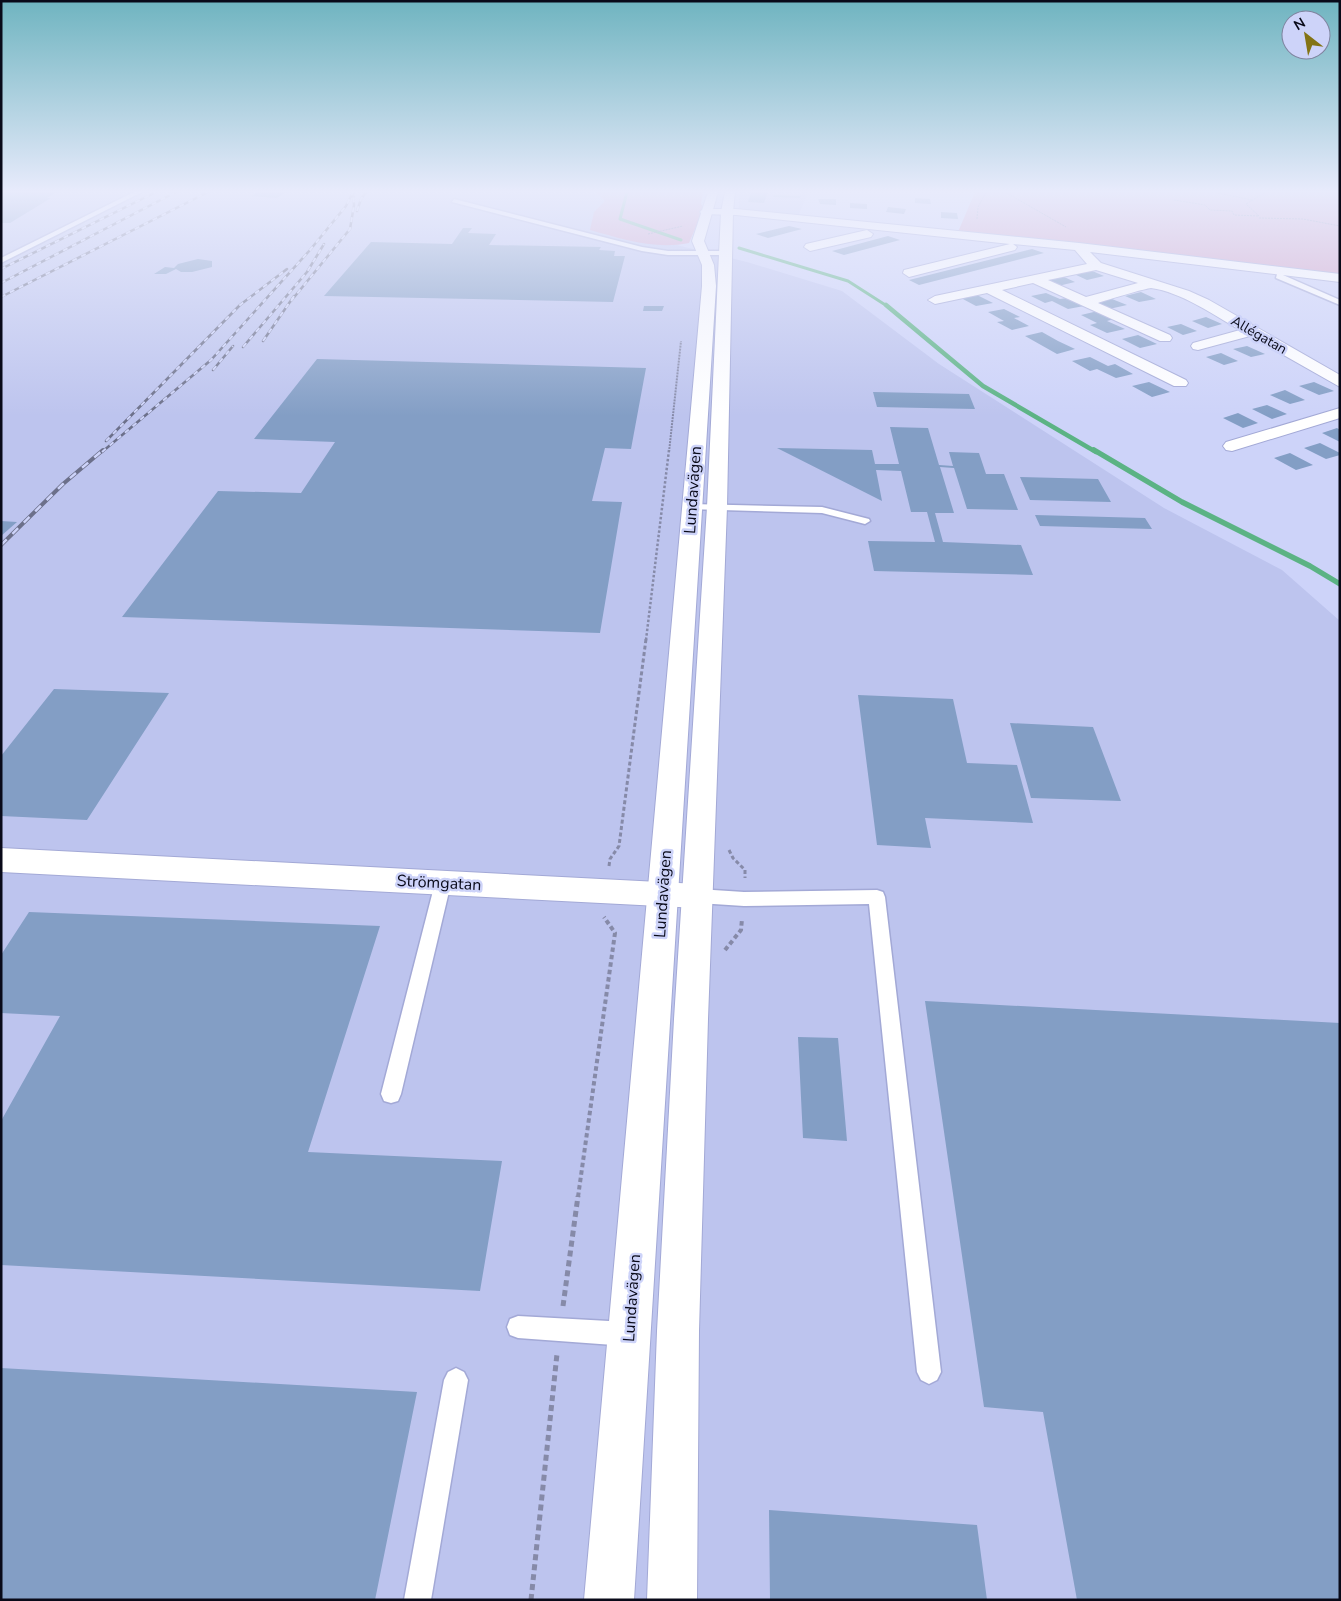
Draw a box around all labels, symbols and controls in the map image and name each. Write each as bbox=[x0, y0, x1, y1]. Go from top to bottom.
north arrow bbox=[1281, 10, 1331, 60]
text: N bbox=[1290, 13, 1309, 35]
street label: Allégatan bbox=[1227, 311, 1291, 359]
street label: Lundavägen bbox=[679, 445, 707, 535]
street label: Lundavägen bbox=[649, 849, 677, 939]
street label: Strömgatan bbox=[396, 870, 482, 896]
street label: Lundavägen bbox=[618, 1253, 646, 1343]

